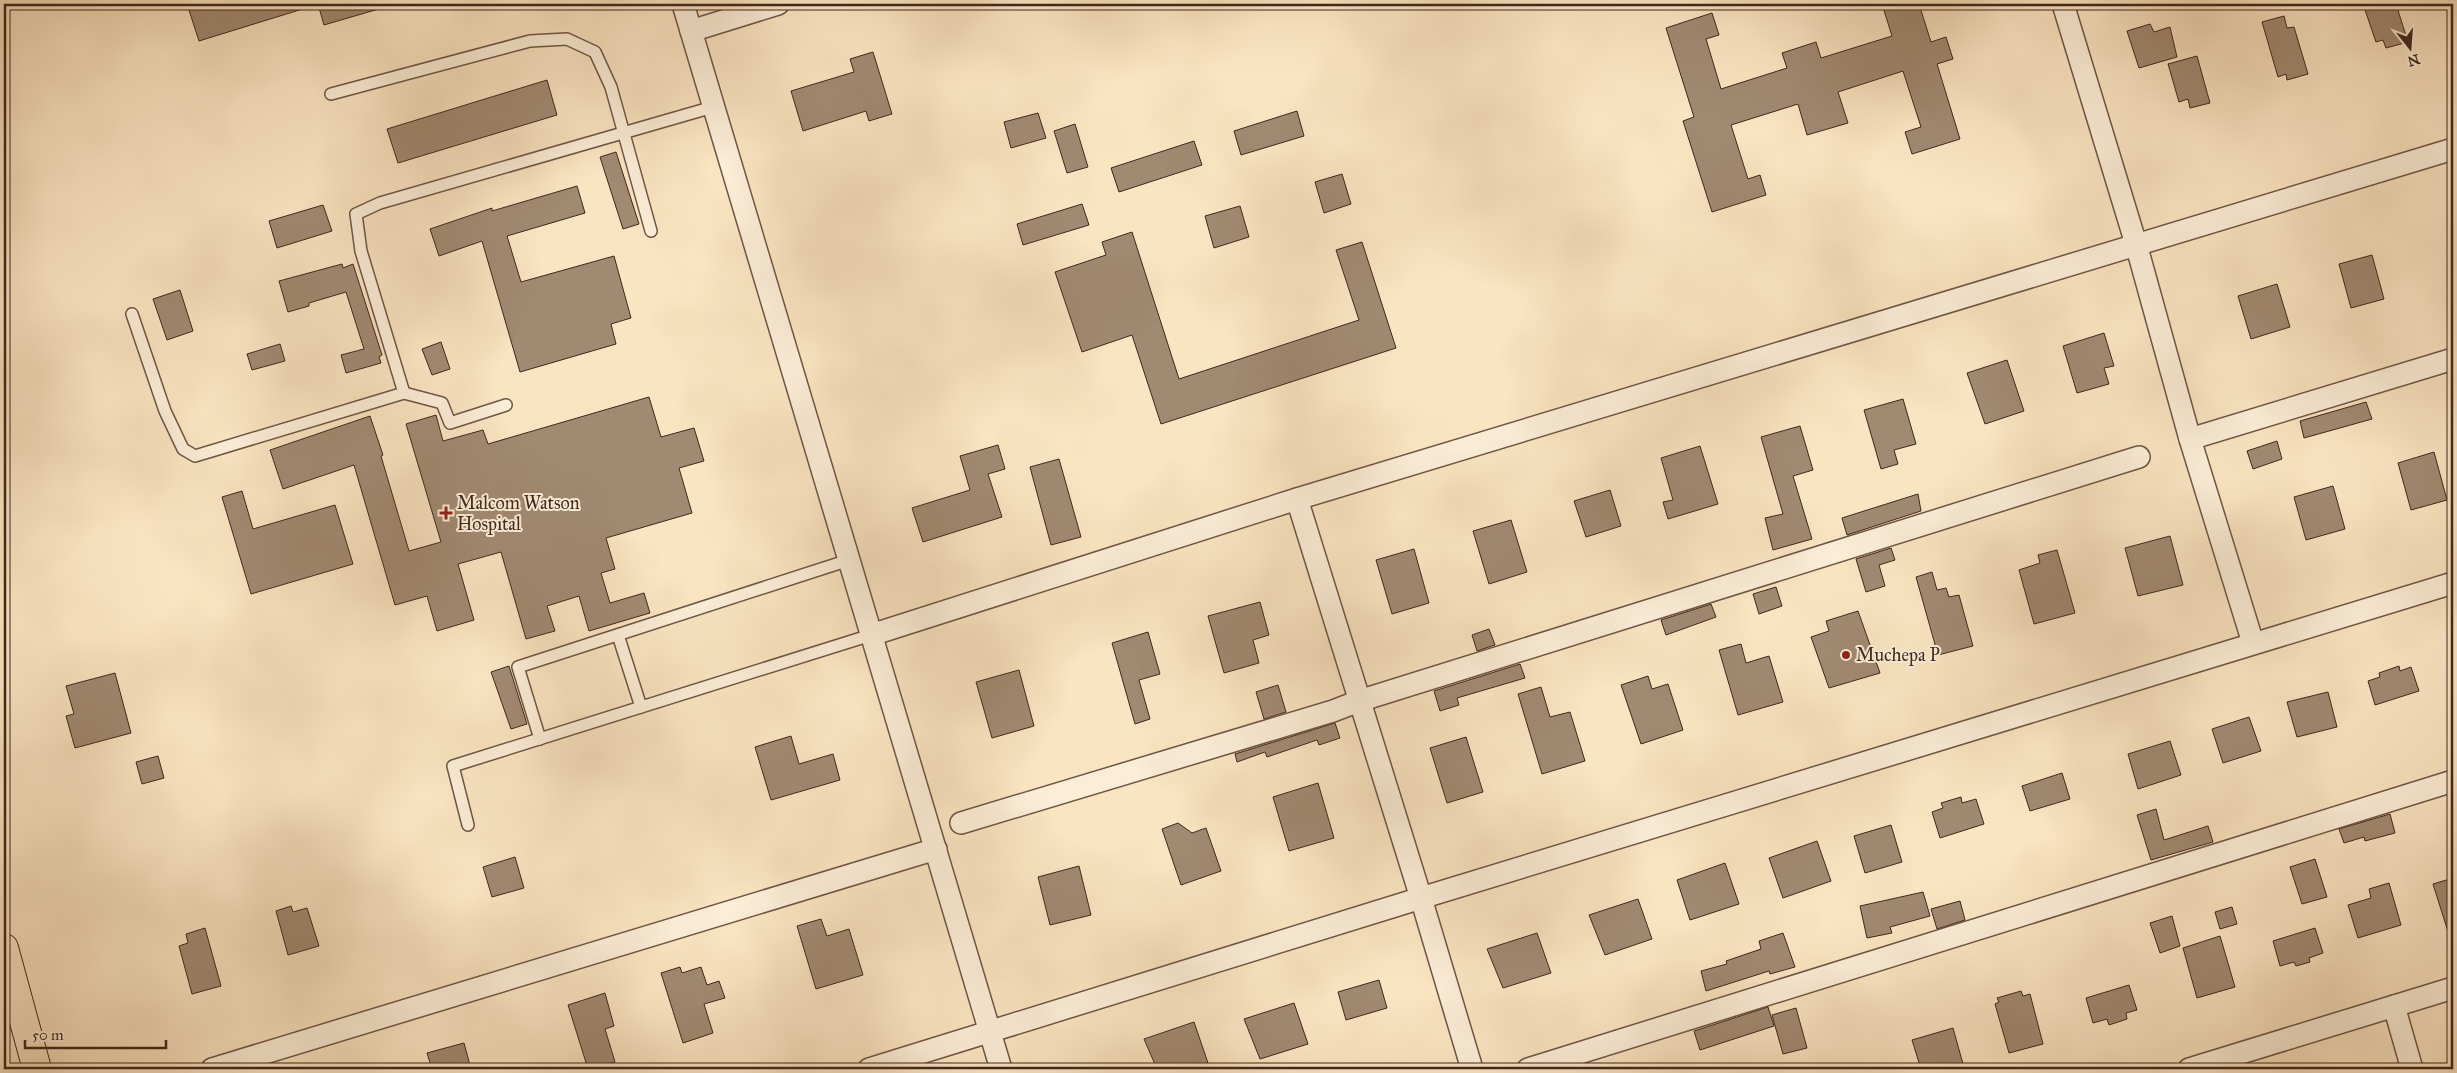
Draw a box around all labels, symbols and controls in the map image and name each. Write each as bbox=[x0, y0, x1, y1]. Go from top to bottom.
north arrow bbox=[2384, 22, 2434, 72]
text: N bbox=[2405, 50, 2422, 70]
place label: Malcom Watson Hospital bbox=[457, 492, 580, 535]
marker: Malcom Watson Hospital bbox=[439, 506, 453, 520]
place label: Muchepa P bbox=[1856, 644, 1940, 666]
marker: Muchepa P bbox=[1840, 649, 1852, 661]
scale bar bbox=[25, 1018, 166, 1050]
text: 50 m bbox=[32, 1026, 64, 1044]

